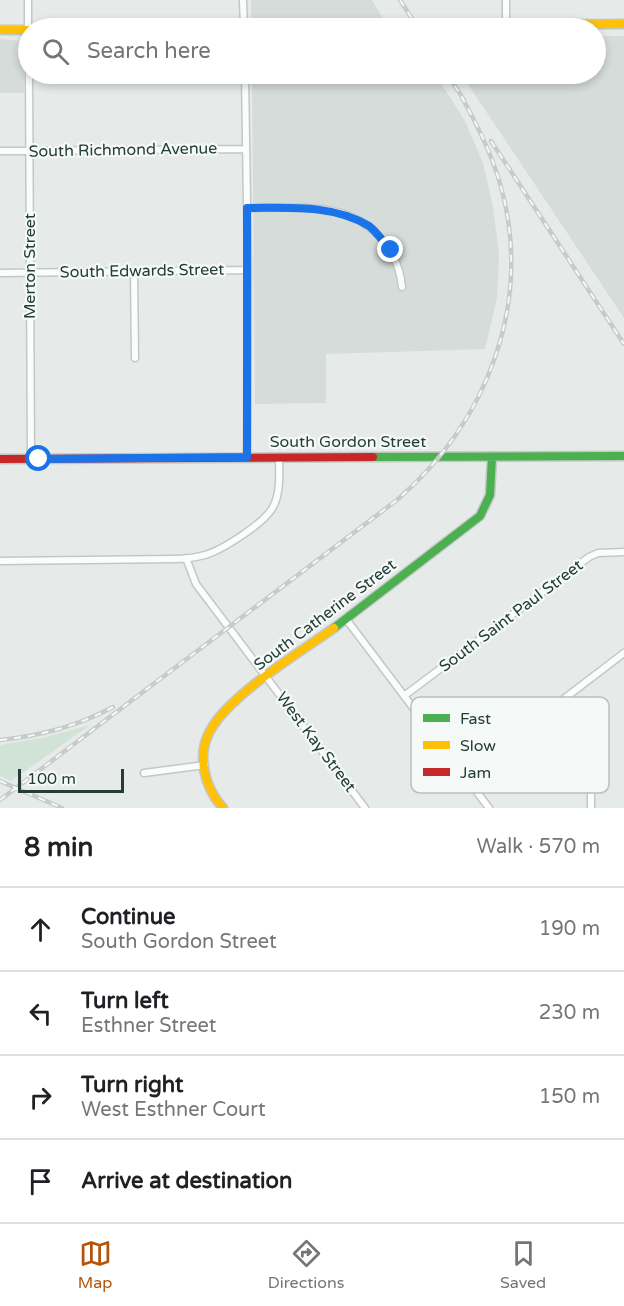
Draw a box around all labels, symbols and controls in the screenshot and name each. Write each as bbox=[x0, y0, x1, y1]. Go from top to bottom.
search box bbox=[18, 18, 606, 84]
icon: search bbox=[39, 35, 72, 68]
text: Search here bbox=[87, 38, 211, 64]
street label: South Richmond Avenue bbox=[28, 138, 218, 162]
street label: Merton Street bbox=[20, 213, 40, 319]
route end bbox=[377, 236, 403, 262]
street label: South Edwards Street bbox=[60, 260, 224, 282]
street label: South Gordon Street bbox=[270, 432, 426, 452]
route start bbox=[25, 445, 51, 471]
street label: South Catherine Street bbox=[250, 555, 400, 675]
street label: South Saint Paul Street bbox=[435, 555, 587, 677]
street label: West Kay Street bbox=[272, 688, 360, 796]
legend bbox=[411, 697, 609, 793]
text: Fast bbox=[460, 709, 491, 729]
text: Slow bbox=[460, 736, 496, 756]
text: Jam bbox=[460, 763, 491, 783]
scale bar bbox=[18, 766, 124, 794]
text: 100 m bbox=[27, 769, 76, 789]
text: 8 min bbox=[24, 832, 93, 863]
text: Walk · 570 m bbox=[477, 835, 600, 859]
text: Continue bbox=[81, 904, 176, 930]
icon: ahead bbox=[24, 913, 57, 946]
text: 190 m bbox=[539, 917, 600, 941]
text: South Gordon Street bbox=[81, 930, 277, 954]
text: Turn left bbox=[81, 988, 169, 1014]
icon: left bbox=[24, 997, 57, 1030]
text: 230 m bbox=[539, 1001, 600, 1025]
text: Esthner Street bbox=[81, 1014, 217, 1038]
text: Turn right bbox=[81, 1072, 183, 1098]
icon: right bbox=[24, 1081, 57, 1114]
text: 150 m bbox=[539, 1085, 600, 1109]
text: West Esthner Court bbox=[81, 1098, 266, 1122]
icon: arrive bbox=[24, 1165, 57, 1198]
text: Arrive at destination bbox=[81, 1168, 292, 1194]
tab: Map bbox=[78, 1237, 112, 1293]
tab: Directions bbox=[268, 1237, 344, 1293]
tab: Saved bbox=[500, 1237, 546, 1293]

